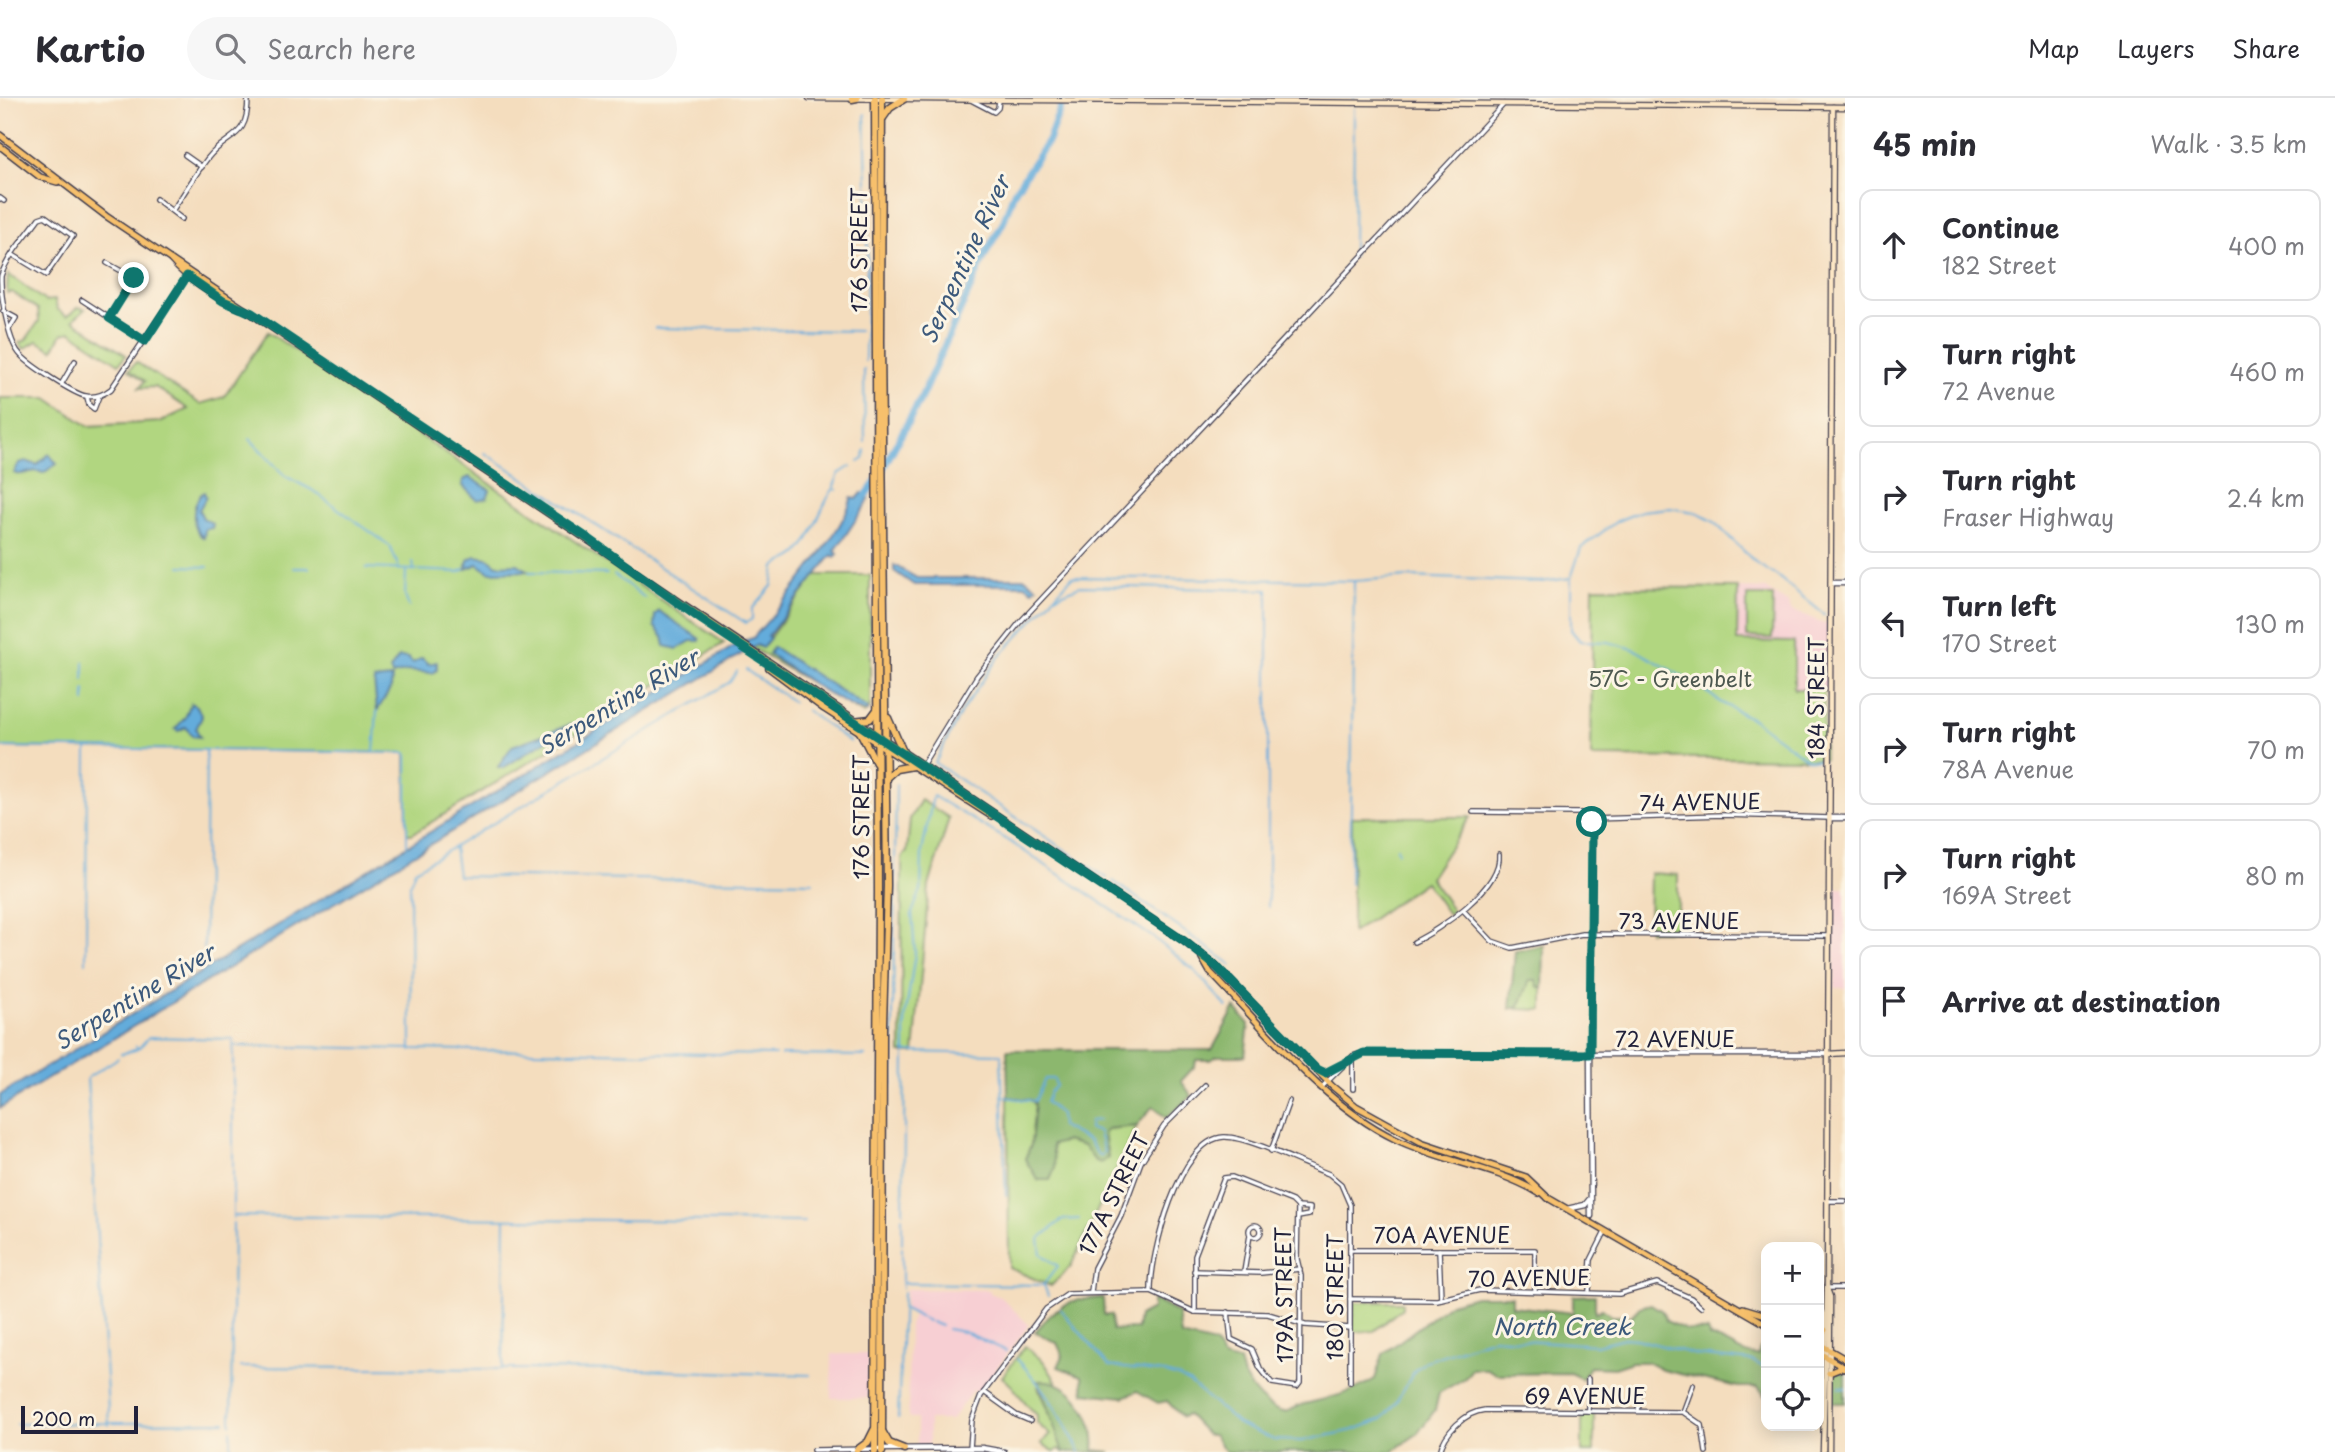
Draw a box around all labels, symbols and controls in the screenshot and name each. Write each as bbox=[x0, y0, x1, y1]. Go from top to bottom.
search box bbox=[187, 17, 677, 80]
text: Kartio bbox=[35, 23, 145, 73]
icon: search bbox=[211, 29, 249, 67]
text: Search here bbox=[267, 29, 416, 68]
text: Map bbox=[2028, 30, 2079, 66]
text: Layers bbox=[2117, 30, 2194, 66]
text: Share bbox=[2232, 30, 2300, 66]
text: 45 min bbox=[1873, 121, 1977, 166]
text: Walk · 3.5 km bbox=[2151, 126, 2307, 161]
water label: Serpentine River bbox=[910, 166, 1020, 349]
street label: 176 STREET bbox=[842, 187, 874, 312]
text: Continue bbox=[1942, 208, 2059, 247]
icon: ahead bbox=[1875, 226, 1913, 264]
text: 400 m bbox=[2228, 228, 2305, 263]
text: 182 Street bbox=[1942, 247, 2056, 282]
route end bbox=[118, 262, 149, 293]
text: Turn right bbox=[1942, 334, 2076, 373]
icon: right bbox=[1875, 352, 1913, 390]
text: 460 m bbox=[2230, 354, 2305, 389]
text: 72 Avenue bbox=[1942, 373, 2055, 408]
text: Turn right bbox=[1942, 460, 2076, 499]
icon: right bbox=[1875, 478, 1913, 516]
text: 2.4 km bbox=[2227, 480, 2305, 515]
text: Fraser Highway bbox=[1942, 499, 2114, 534]
text: Turn left bbox=[1942, 586, 2057, 625]
icon: left bbox=[1875, 604, 1913, 642]
text: 130 m bbox=[2235, 606, 2305, 641]
text: 170 Street bbox=[1942, 625, 2057, 660]
street label: 184 STREET bbox=[1799, 636, 1831, 759]
water label: Serpentine River bbox=[531, 637, 708, 763]
park label: 57C - Greenbelt bbox=[1588, 662, 1752, 694]
text: Turn right bbox=[1942, 712, 2076, 751]
icon: right bbox=[1875, 730, 1913, 768]
text: 70 m bbox=[2247, 732, 2305, 767]
text: 78A Avenue bbox=[1942, 751, 2074, 786]
street label: 176 STREET bbox=[844, 754, 876, 879]
street label: 74 AVENUE bbox=[1639, 784, 1761, 818]
route start bbox=[1576, 806, 1607, 837]
text: Turn right bbox=[1942, 838, 2076, 877]
icon: right bbox=[1875, 856, 1913, 894]
text: 80 m bbox=[2245, 858, 2305, 893]
text: 169A Street bbox=[1942, 877, 2071, 912]
street label: 73 AVENUE bbox=[1618, 904, 1740, 936]
water label: Serpentine River bbox=[47, 932, 224, 1058]
icon: arrive bbox=[1875, 982, 1913, 1020]
text: Arrive at destination bbox=[1942, 982, 2221, 1021]
street label: 72 AVENUE bbox=[1615, 1022, 1735, 1054]
street label: 177A STREET bbox=[1069, 1125, 1157, 1260]
street label: 70A AVENUE bbox=[1374, 1218, 1510, 1250]
street label: 179A STREET bbox=[1266, 1226, 1300, 1363]
street label: 180 STREET bbox=[1318, 1233, 1350, 1360]
map controls bbox=[1761, 1242, 1824, 1431]
button: + bbox=[1761, 1242, 1824, 1305]
street label: 70 AVENUE bbox=[1468, 1260, 1590, 1294]
button: − bbox=[1761, 1305, 1824, 1368]
water label: North Creek bbox=[1493, 1308, 1632, 1343]
button: locate bbox=[1761, 1368, 1824, 1431]
street label: 69 AVENUE bbox=[1525, 1379, 1645, 1411]
scale bar bbox=[21, 1403, 138, 1435]
text: 200 m bbox=[32, 1404, 95, 1432]

